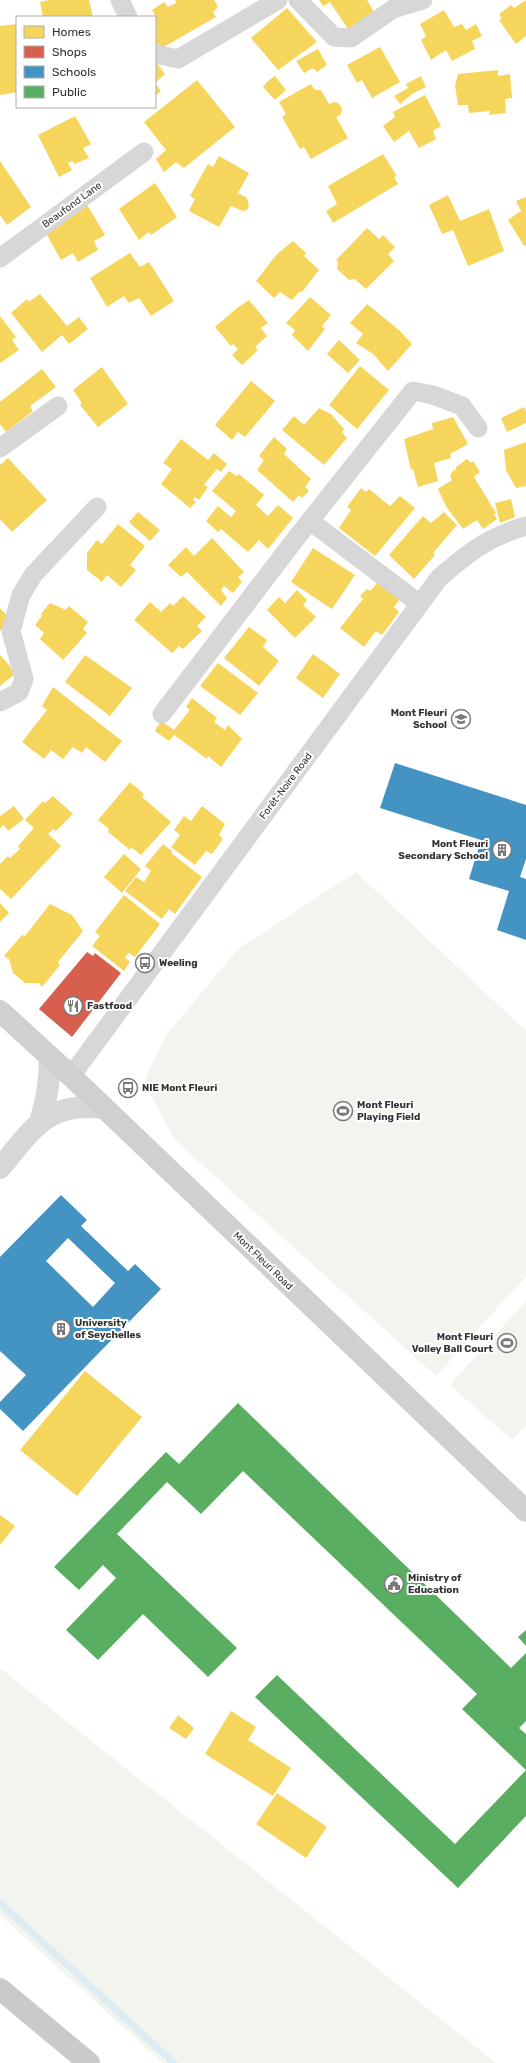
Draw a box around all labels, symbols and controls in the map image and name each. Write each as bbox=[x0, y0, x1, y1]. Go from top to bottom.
legend bbox=[16, 16, 156, 108]
text: Homes bbox=[52, 25, 91, 39]
text: Shops bbox=[52, 45, 87, 59]
text: Schools bbox=[52, 65, 96, 79]
text: Public bbox=[52, 85, 87, 99]
street label: Beaufond Lane bbox=[40, 179, 104, 231]
place label: Mont Fleuri School bbox=[391, 707, 447, 731]
school or university icon: Mont Fleuri School bbox=[450, 708, 472, 730]
street label: Forêt-Noire Road bbox=[257, 750, 315, 822]
place label: Mont Fleuri Secondary School bbox=[398, 838, 488, 862]
building icon: Mont Fleuri Secondary School bbox=[491, 839, 513, 861]
bus stop icon: Weeling bbox=[134, 952, 156, 974]
place label: Weeling bbox=[159, 957, 198, 969]
restaurant icon: Fastfood bbox=[62, 995, 84, 1017]
place label: Fastfood bbox=[87, 1000, 132, 1012]
bus stop icon: NIE Mont Fleuri bbox=[117, 1077, 139, 1099]
place label: NIE Mont Fleuri bbox=[142, 1082, 217, 1094]
place label: Mont Fleuri Playing Field bbox=[357, 1099, 420, 1123]
sports icon: Mont Fleuri Playing Field bbox=[332, 1100, 354, 1122]
street label: Mont Fleuri Road bbox=[231, 1229, 295, 1293]
place label: University of Seychelles bbox=[75, 1317, 142, 1341]
building icon: University of Seychelles bbox=[50, 1318, 72, 1340]
place label: Mont Fleuri Volley Ball Court bbox=[412, 1331, 493, 1355]
sports icon: Mont Fleuri Volley Ball Court bbox=[496, 1332, 518, 1354]
place label: Ministry of Education bbox=[408, 1572, 462, 1596]
public building icon: Ministry of Education bbox=[383, 1573, 405, 1595]

